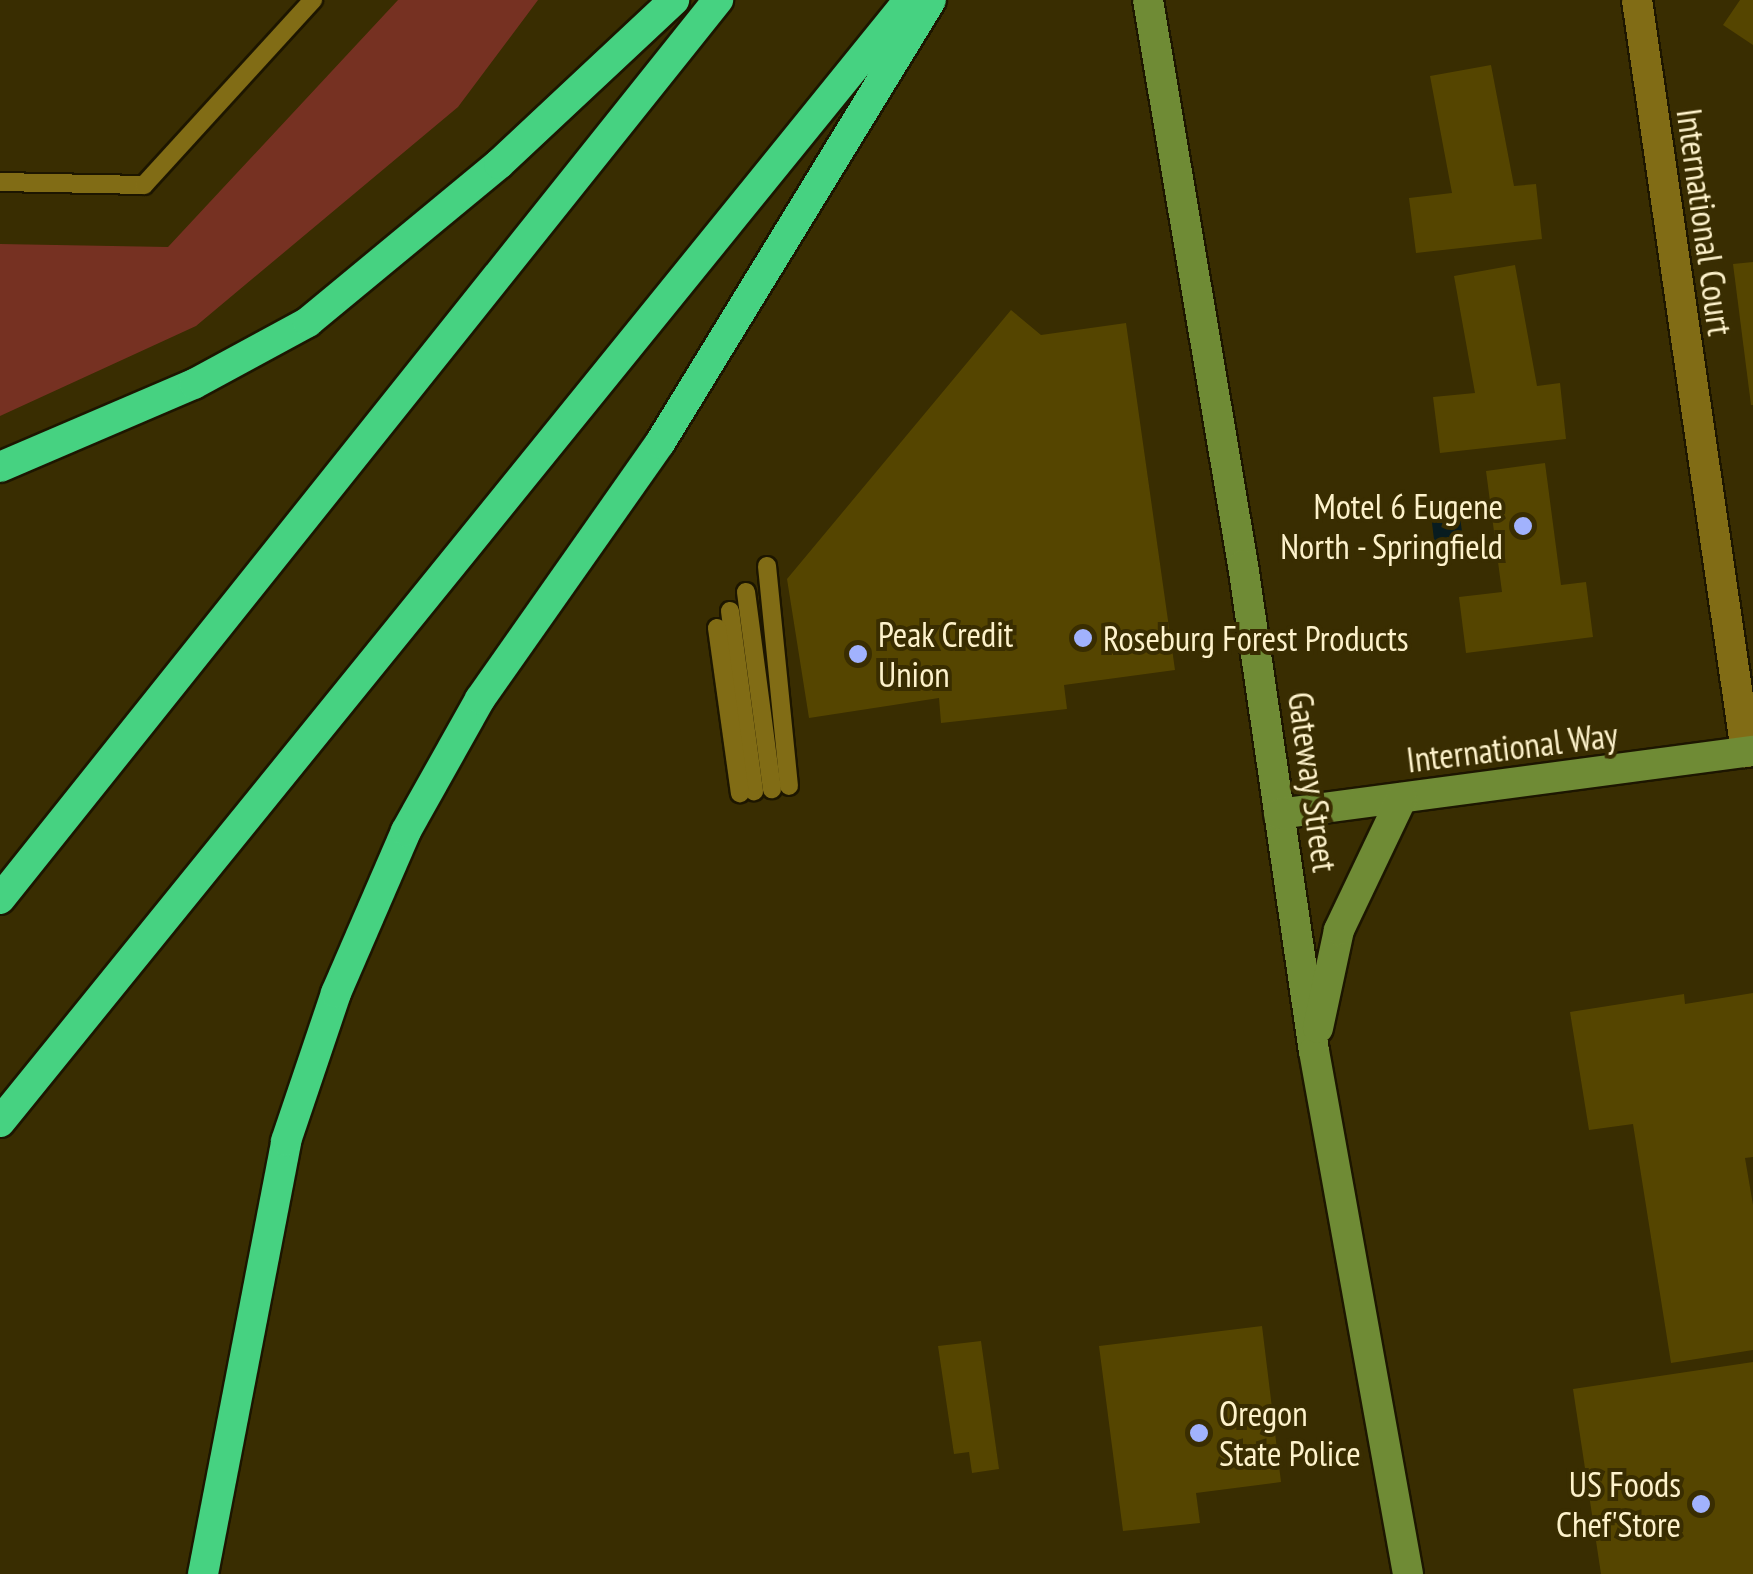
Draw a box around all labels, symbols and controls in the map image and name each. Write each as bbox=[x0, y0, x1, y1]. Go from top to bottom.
street label: International Court bbox=[1668, 106, 1742, 338]
place label: Motel 6 Eugene North - Springfield bbox=[1278, 485, 1503, 567]
marker: Motel 6 Eugene North - Springfield bbox=[1512, 515, 1534, 537]
place label: Peak Credit Union bbox=[878, 613, 1014, 695]
place label: Roseburg Forest Products bbox=[1103, 617, 1409, 659]
marker: Roseburg Forest Products bbox=[1072, 627, 1094, 649]
marker: Peak Credit Union bbox=[847, 643, 869, 665]
street label: Gateway Street bbox=[1280, 689, 1346, 875]
street label: International Way bbox=[1404, 713, 1620, 781]
place label: Oregon State Police bbox=[1219, 1392, 1361, 1474]
marker: Oregon State Police bbox=[1188, 1422, 1210, 1444]
place label: US Foods Chef'Store bbox=[1556, 1463, 1681, 1545]
marker: US Foods Chef'Store bbox=[1690, 1493, 1712, 1515]

